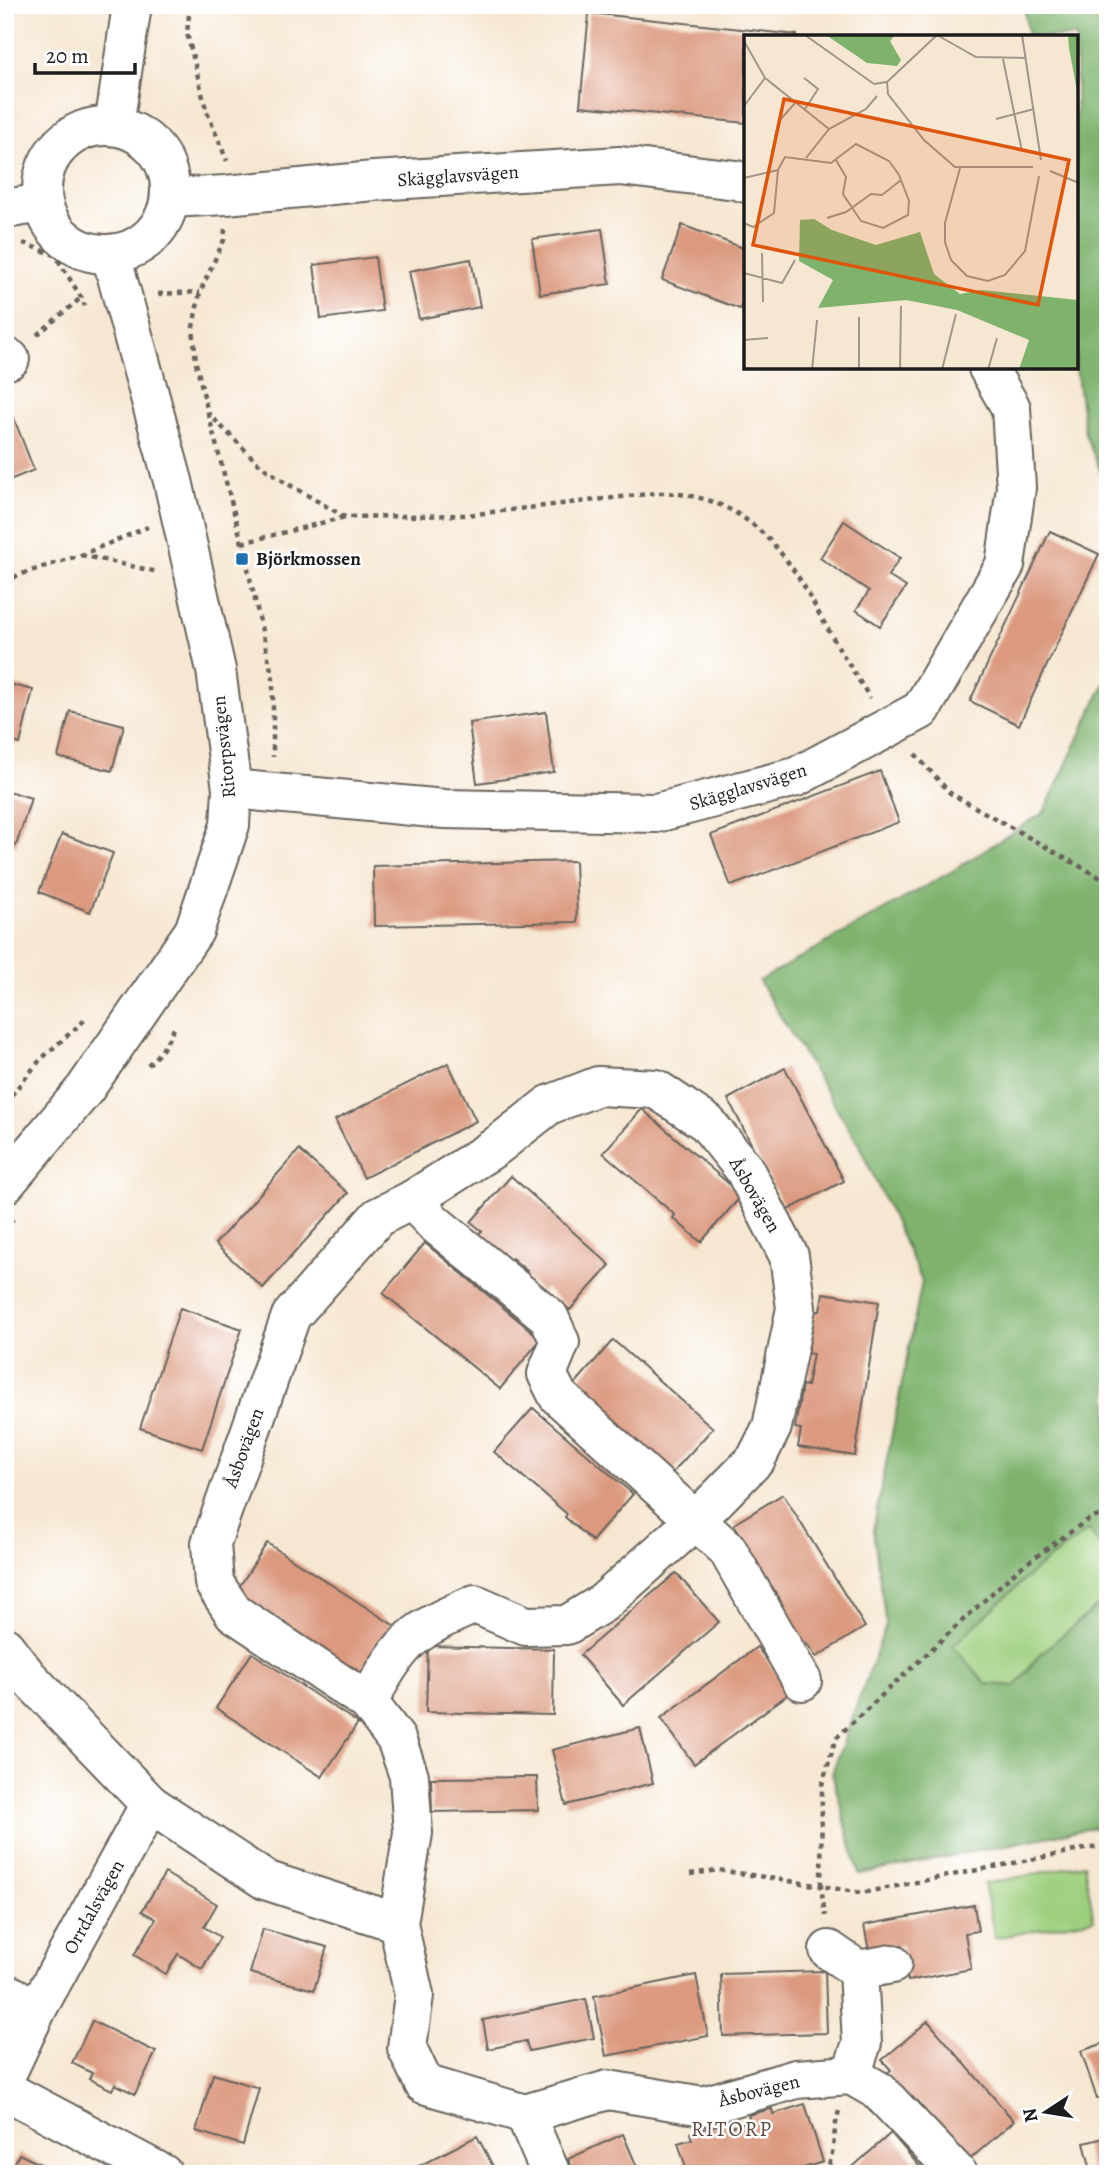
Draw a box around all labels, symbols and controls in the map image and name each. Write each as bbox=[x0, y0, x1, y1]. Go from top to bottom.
scale bar bbox=[35, 32, 135, 76]
inset map bbox=[744, 35, 1078, 369]
text: 20 m bbox=[46, 42, 89, 70]
street label: Skägglavsvägen bbox=[396, 159, 520, 193]
place label: Björkmossen bbox=[256, 546, 361, 572]
marker: Björkmossen bbox=[234, 551, 250, 567]
street label: Ritorpsvägen bbox=[206, 694, 242, 800]
street label: Skägglavsvägen bbox=[686, 757, 810, 817]
street label: Åsbovägen bbox=[722, 1152, 787, 1237]
street label: Åsbovägen bbox=[217, 1405, 270, 1492]
street label: Orrdalsvägen bbox=[57, 1855, 131, 1959]
street label: Åsbovägen bbox=[715, 2068, 802, 2114]
north arrow bbox=[1012, 2078, 1082, 2148]
text: N bbox=[1016, 2106, 1045, 2125]
district label: RITORP bbox=[691, 2115, 773, 2143]

